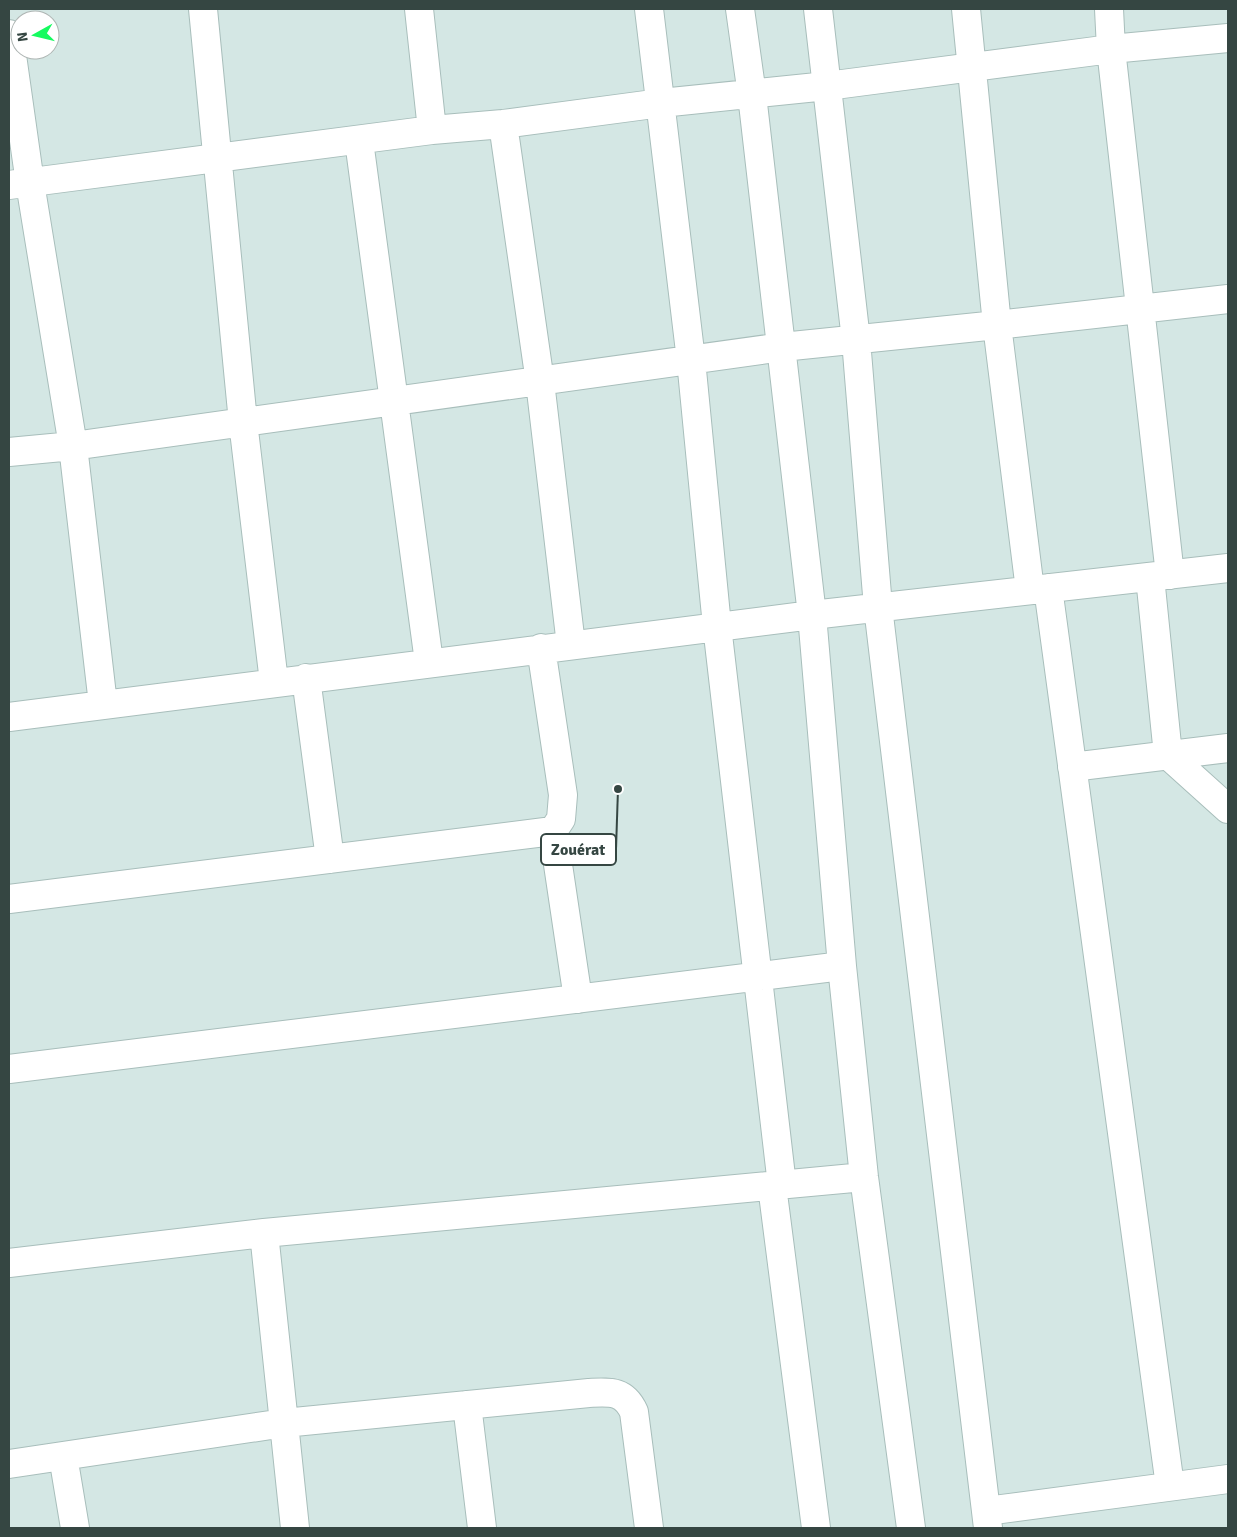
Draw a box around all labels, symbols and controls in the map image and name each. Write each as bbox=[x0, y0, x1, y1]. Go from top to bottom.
north arrow bbox=[10, 10, 60, 60]
text: N bbox=[14, 31, 32, 43]
callout: Zouérat bbox=[541, 834, 616, 865]
text: Zouérat bbox=[551, 840, 605, 860]

